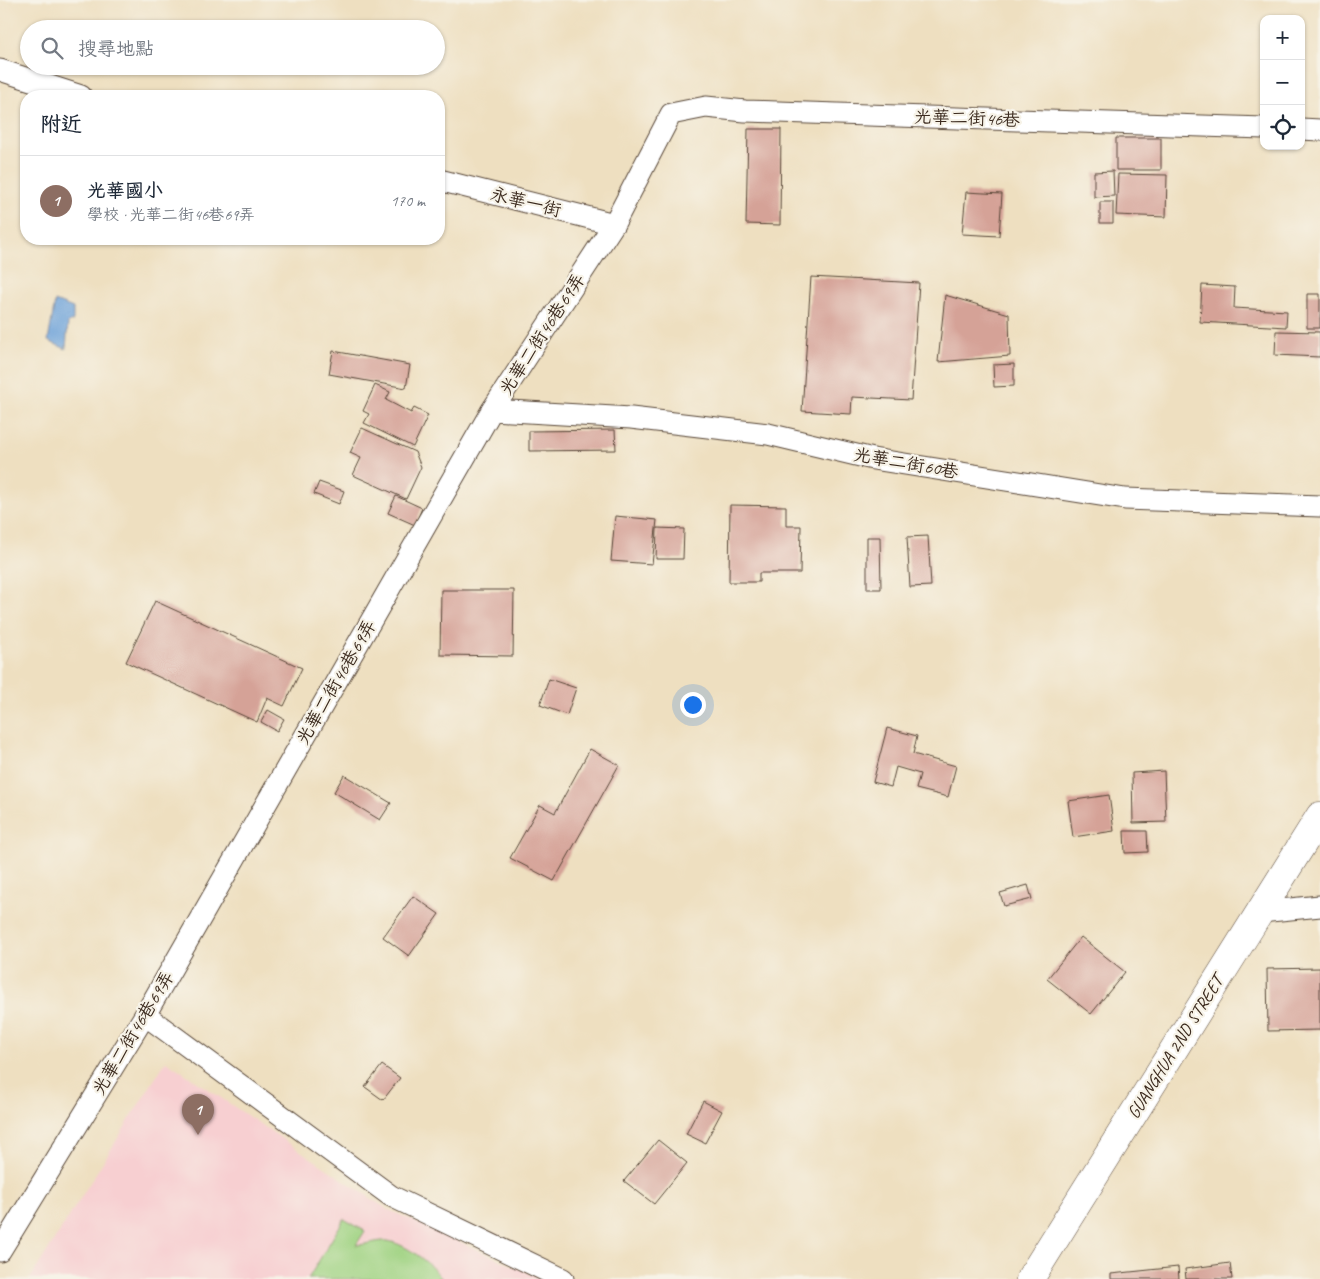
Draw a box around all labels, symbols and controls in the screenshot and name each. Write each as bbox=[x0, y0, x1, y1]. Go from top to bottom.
map controls bbox=[1260, 15, 1305, 150]
button: + bbox=[1260, 15, 1305, 60]
search box bbox=[20, 20, 445, 75]
icon: search bbox=[38, 34, 66, 62]
text: 搜尋地點 bbox=[78, 37, 154, 61]
button: − bbox=[1260, 60, 1305, 105]
street label: 光華二街46巷 bbox=[914, 105, 1020, 131]
button: locate bbox=[1260, 105, 1305, 150]
text: 附近 bbox=[40, 111, 82, 137]
text: 光華國小 bbox=[87, 179, 163, 203]
street label: 永華一街 bbox=[488, 183, 564, 221]
text: 1 bbox=[52, 191, 60, 211]
text: 170 m bbox=[391, 191, 425, 211]
text: 學校 · 光華二街46巷69弄 bbox=[87, 205, 255, 225]
street label: 光華二街46巷69弄 bbox=[495, 269, 589, 399]
street label: 光華二街60巷 bbox=[852, 443, 960, 483]
street label: 光華二街46巷69弄 bbox=[291, 616, 381, 748]
your location bbox=[680, 692, 706, 718]
street label: 光華二街46巷69弄 bbox=[87, 967, 179, 1099]
street label: GUANGHUA 2ND STREET bbox=[1122, 968, 1230, 1122]
pin: 1 bbox=[182, 1094, 214, 1135]

